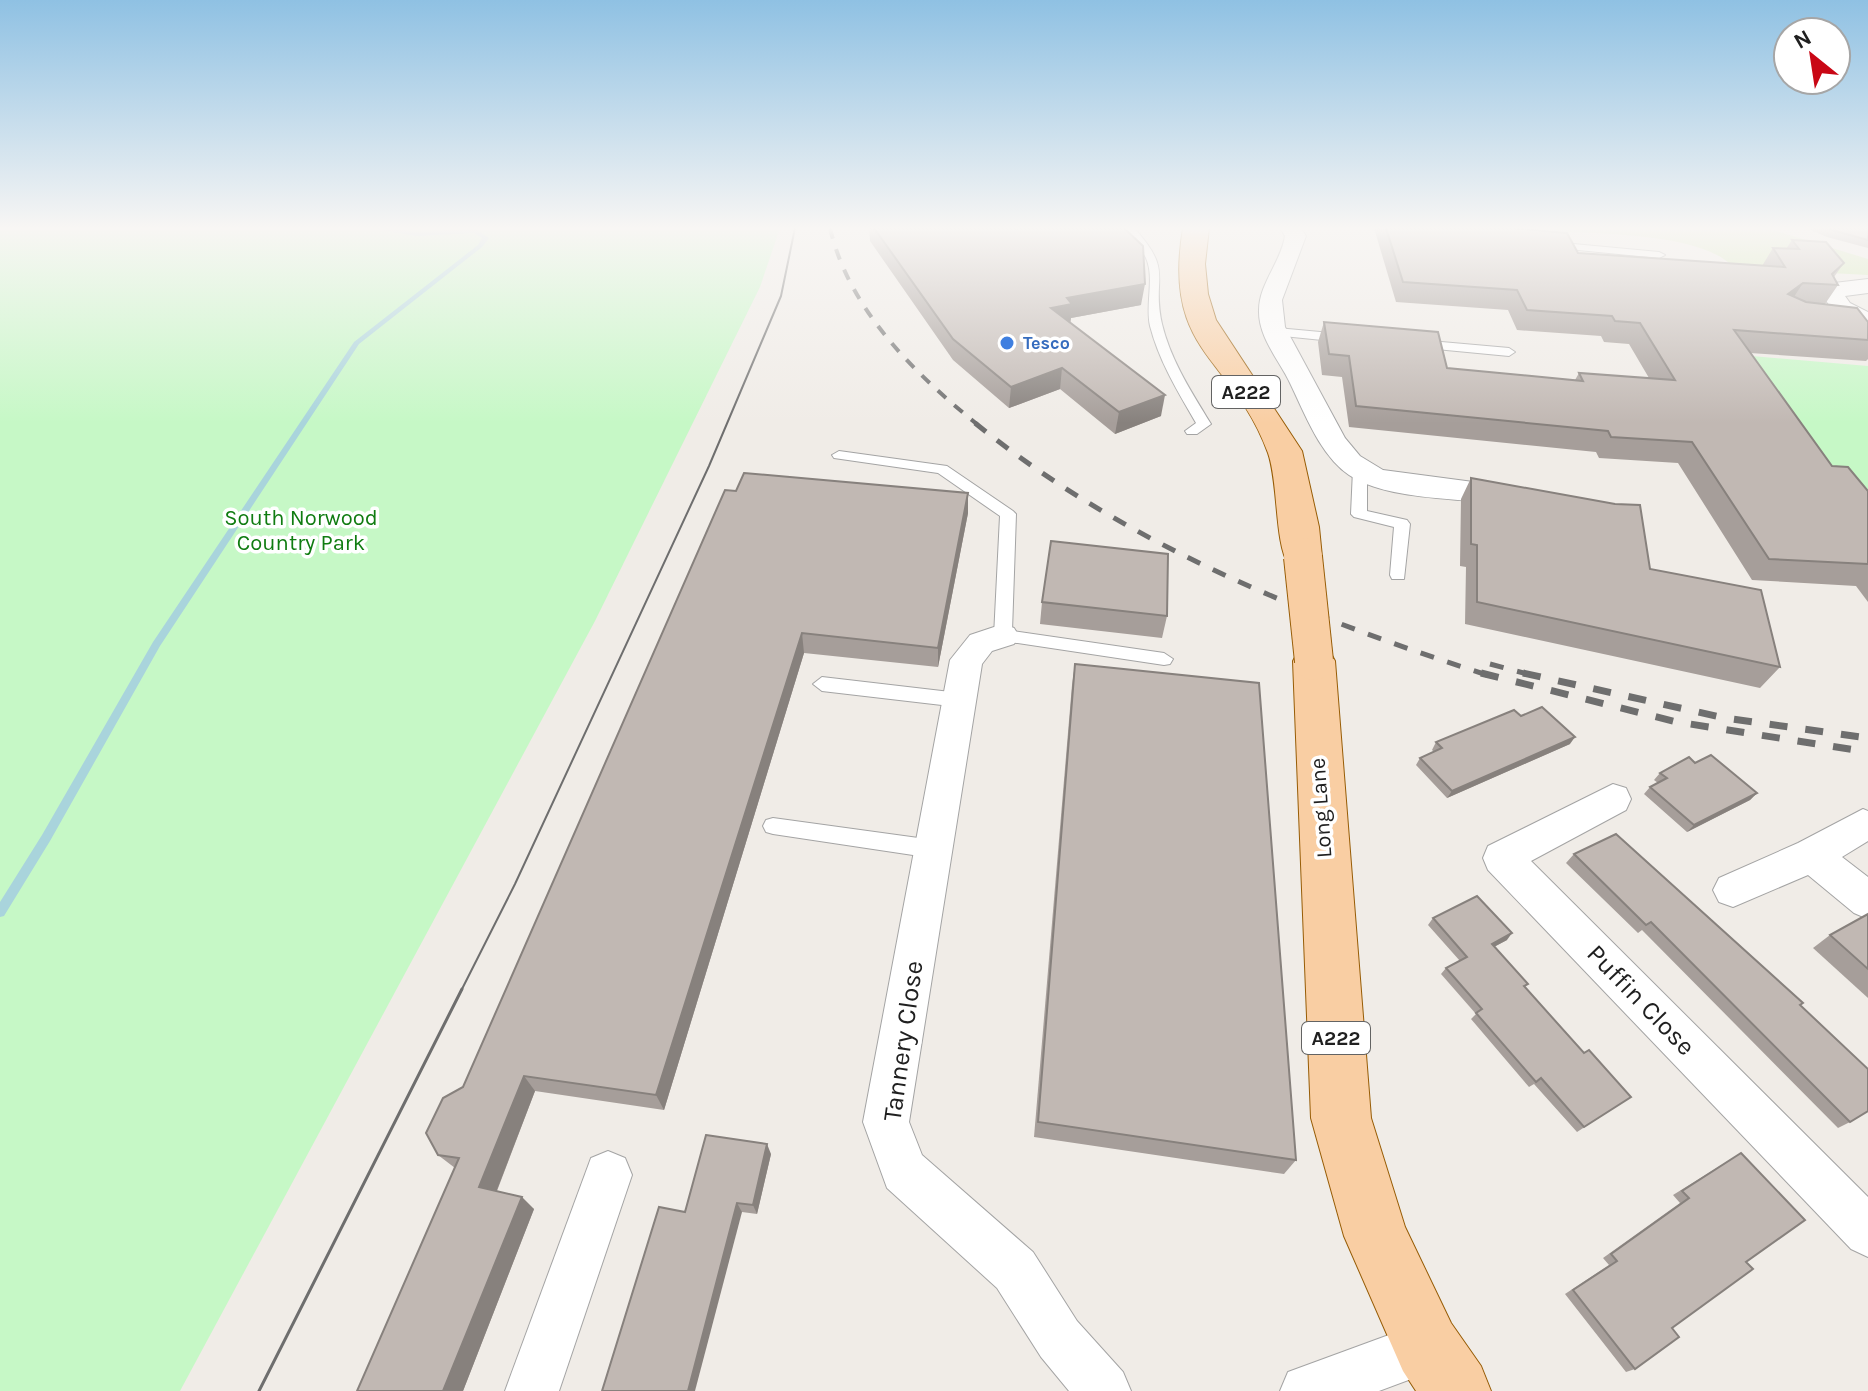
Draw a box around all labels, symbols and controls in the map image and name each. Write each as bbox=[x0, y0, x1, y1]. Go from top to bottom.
north arrow bbox=[1772, 16, 1852, 96]
text: N bbox=[1789, 24, 1816, 55]
place label: Tesco bbox=[1023, 332, 1070, 354]
marker: Tesco bbox=[998, 334, 1016, 352]
road number: A222 bbox=[1212, 376, 1280, 408]
park label: South Norwood Country Park bbox=[224, 505, 378, 556]
street label: Long Lane bbox=[1305, 757, 1337, 859]
street label: Puffin Close bbox=[1581, 938, 1701, 1062]
street label: Tannery Close bbox=[876, 959, 930, 1123]
road number: A222 bbox=[1302, 1022, 1370, 1054]

